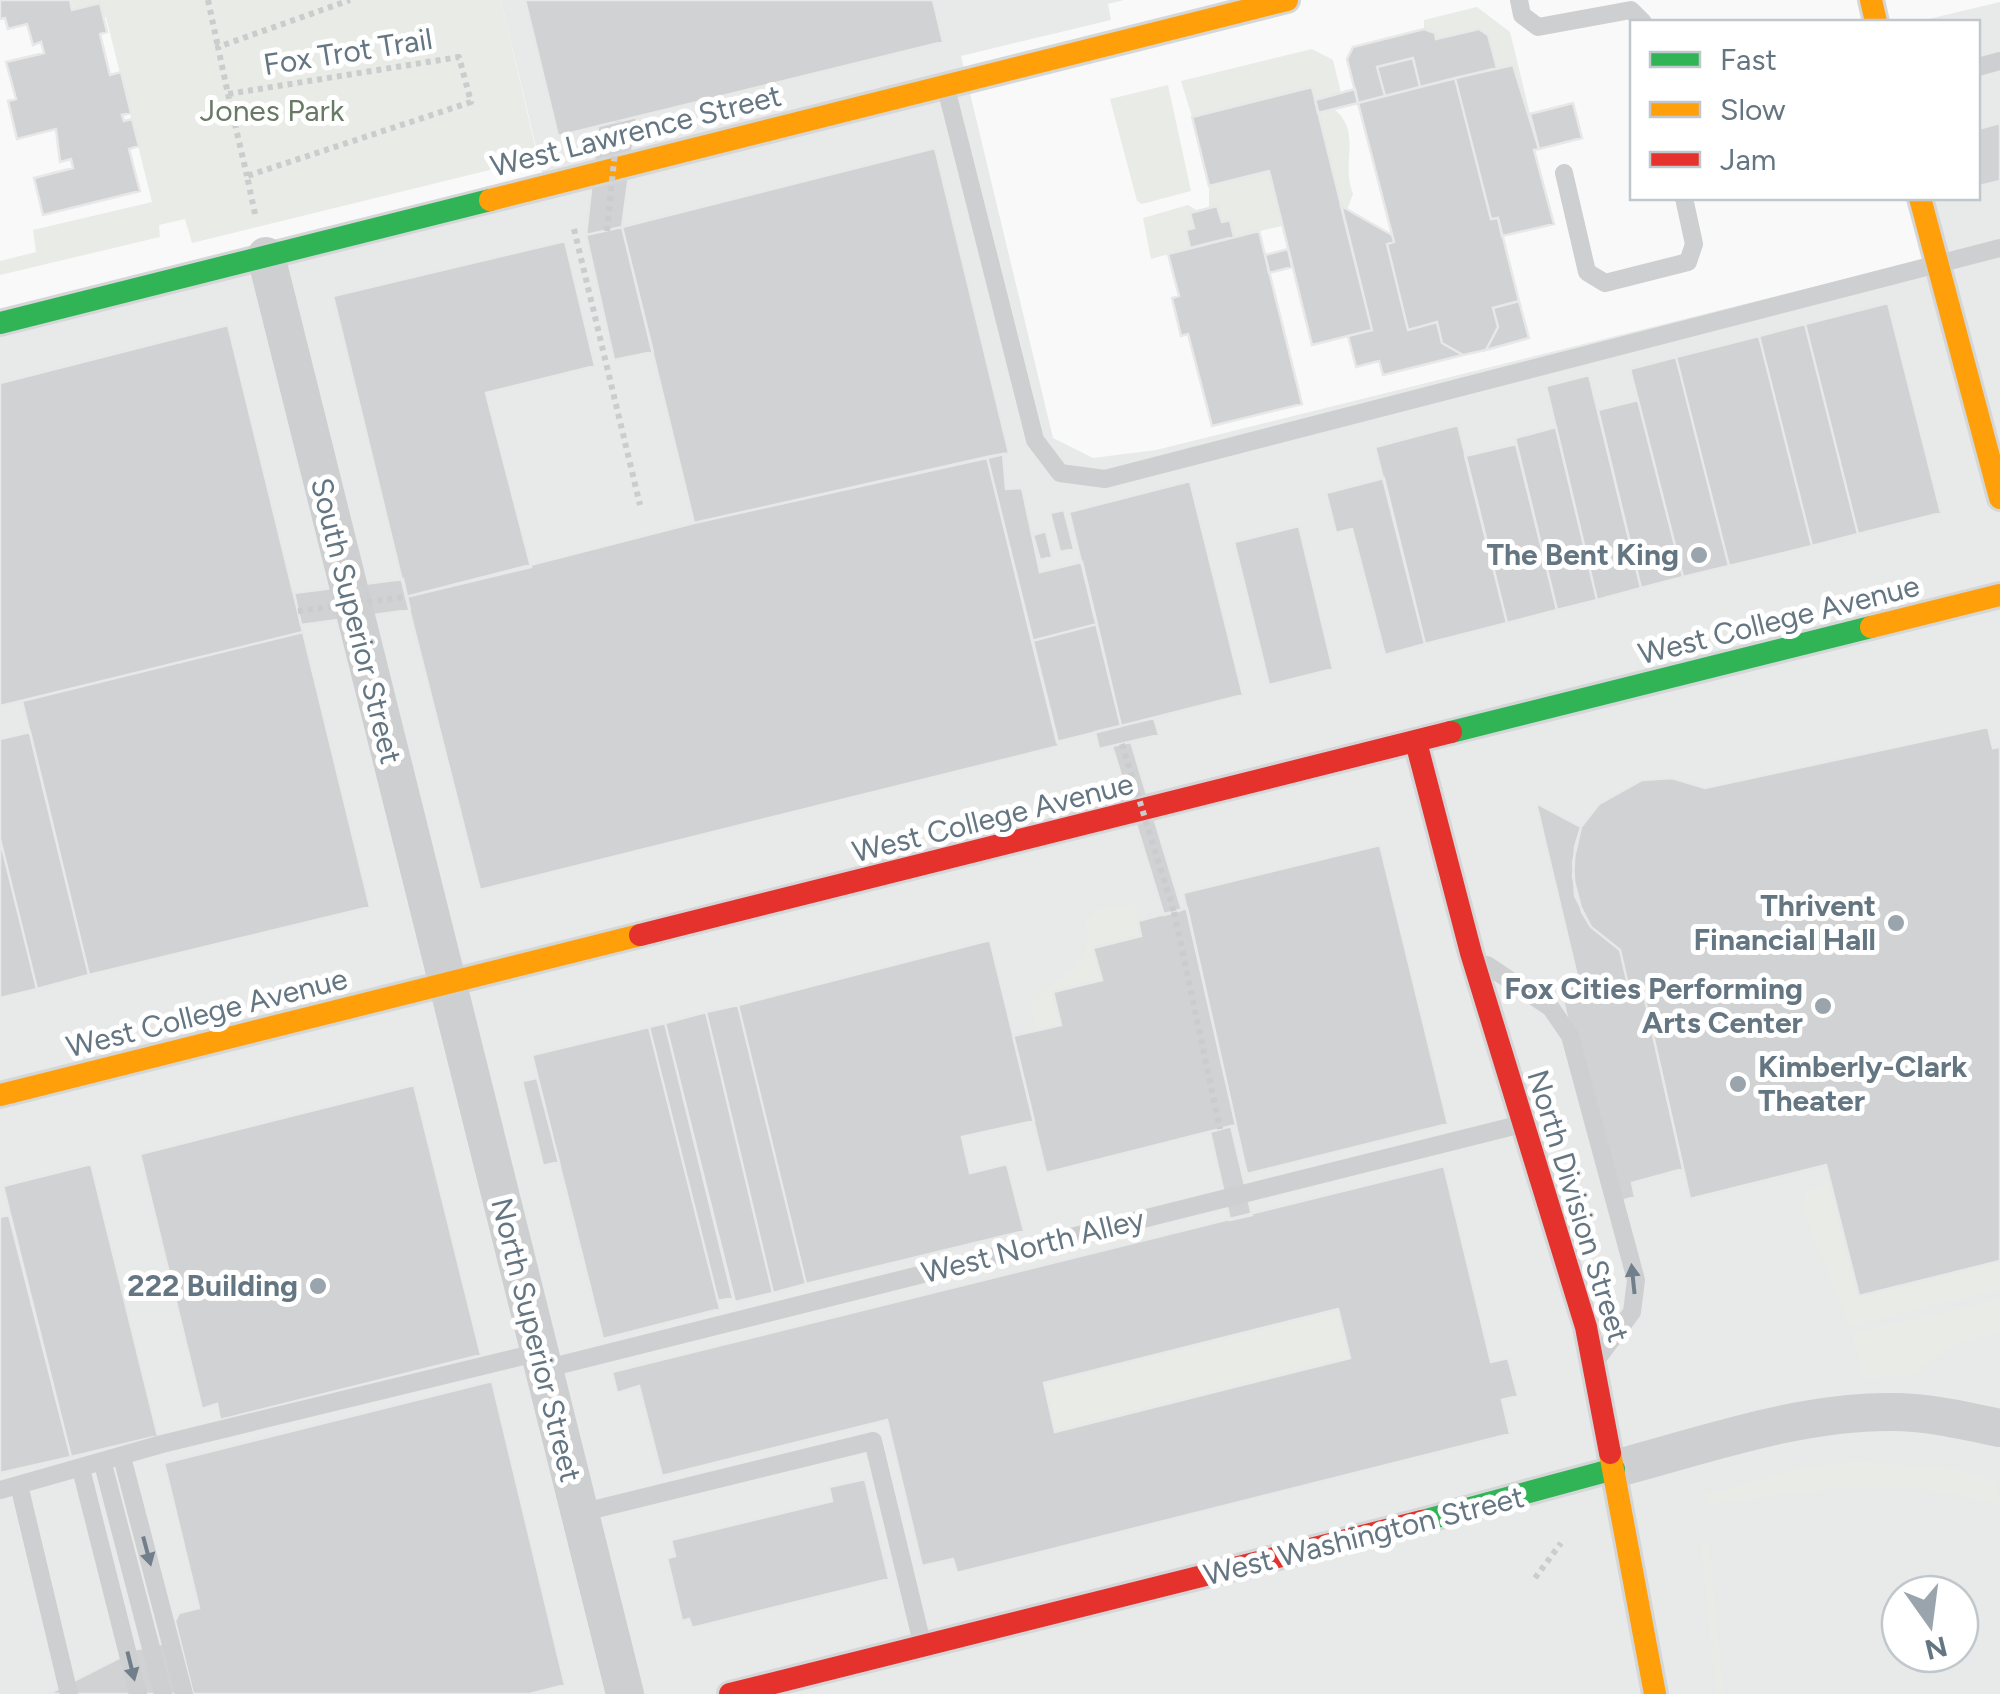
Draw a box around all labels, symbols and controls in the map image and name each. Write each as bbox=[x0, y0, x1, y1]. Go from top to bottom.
street label: Fox Trot Trail bbox=[261, 20, 435, 83]
legend bbox=[1630, 20, 1980, 200]
text: Fast bbox=[1720, 41, 1777, 78]
street label: West Lawrence Street bbox=[487, 76, 785, 185]
text: Slow bbox=[1720, 91, 1786, 128]
park label: Jones Park bbox=[200, 92, 345, 129]
text: Jam bbox=[1720, 141, 1776, 178]
street label: South Superior Street bbox=[303, 474, 410, 768]
place label: The Bent King bbox=[1486, 536, 1679, 573]
marker: The Bent King bbox=[1688, 544, 1710, 566]
street label: West College Avenue bbox=[1635, 567, 1923, 672]
street label: West College Avenue bbox=[849, 765, 1137, 870]
place label: Thrivent Financial Hall bbox=[1693, 887, 1876, 958]
marker: Thrivent Financial Hall bbox=[1885, 912, 1907, 934]
street label: West College Avenue bbox=[63, 960, 351, 1065]
place label: Fox Cities Performing Arts Center bbox=[1504, 970, 1803, 1041]
marker: Fox Cities Performing Arts Center bbox=[1812, 995, 1834, 1017]
place label: Kimberly-Clark Theater bbox=[1758, 1048, 1967, 1119]
street label: North Division Street bbox=[1519, 1065, 1638, 1347]
marker: Kimberly-Clark Theater bbox=[1727, 1073, 1749, 1095]
street label: North Superior Street bbox=[483, 1194, 590, 1486]
street label: West North Alley bbox=[918, 1200, 1148, 1291]
one-way arrow bbox=[1625, 1263, 1641, 1294]
place label: 222 Building bbox=[127, 1267, 298, 1304]
marker: 222 Building bbox=[307, 1275, 329, 1297]
street label: West Washington Street bbox=[1200, 1478, 1528, 1593]
one-way arrow bbox=[139, 1536, 155, 1567]
north arrow bbox=[1880, 1574, 1980, 1674]
text: N bbox=[1921, 1629, 1951, 1667]
one-way arrow bbox=[123, 1651, 139, 1682]

